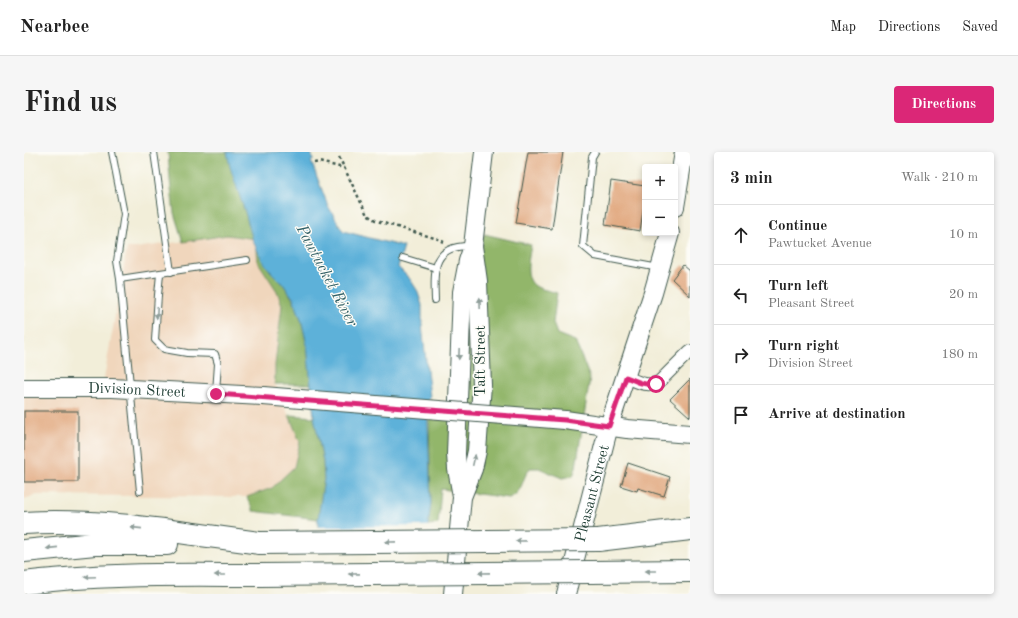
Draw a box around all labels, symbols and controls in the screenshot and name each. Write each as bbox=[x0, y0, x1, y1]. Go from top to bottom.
text: Nearbee bbox=[20, 18, 89, 37]
text: Map bbox=[830, 20, 856, 34]
text: Directions bbox=[878, 20, 940, 34]
text: Saved bbox=[962, 20, 998, 34]
button: Directions bbox=[894, 86, 994, 123]
text: Find us bbox=[24, 90, 117, 118]
map controls bbox=[642, 164, 678, 236]
button: + bbox=[642, 164, 678, 200]
text: 3 min bbox=[730, 170, 773, 187]
text: Walk · 210 m bbox=[901, 171, 978, 184]
button: − bbox=[642, 200, 678, 236]
text: Continue bbox=[768, 219, 827, 234]
water label: Pawtucket River bbox=[292, 222, 360, 330]
icon: ahead bbox=[730, 224, 752, 246]
text: 10 m bbox=[949, 228, 978, 241]
text: Pawtucket Avenue bbox=[768, 237, 872, 250]
text: Turn left bbox=[768, 279, 828, 294]
icon: left bbox=[730, 284, 752, 306]
text: 20 m bbox=[949, 288, 978, 301]
one-way arrow bbox=[476, 297, 483, 309]
text: Pleasant Street bbox=[768, 297, 854, 310]
one-way arrow bbox=[154, 307, 160, 320]
street label: Taft Street bbox=[474, 325, 489, 397]
text: Turn right bbox=[768, 339, 839, 354]
icon: right bbox=[730, 344, 752, 366]
one-way arrow bbox=[456, 348, 462, 361]
text: 180 m bbox=[941, 348, 978, 361]
text: Division Street bbox=[768, 357, 853, 370]
route start bbox=[647, 375, 665, 393]
street label: Division Street bbox=[88, 382, 186, 401]
route end bbox=[207, 385, 225, 403]
icon: arrive bbox=[730, 404, 752, 426]
text: Arrive at destination bbox=[768, 407, 906, 422]
street label: Pleasant Street bbox=[574, 443, 613, 544]
one-way arrow bbox=[472, 454, 478, 467]
one-way arrow bbox=[130, 525, 143, 531]
one-way arrow bbox=[514, 538, 527, 544]
one-way arrow bbox=[384, 539, 397, 545]
one-way arrow bbox=[46, 545, 58, 551]
one-way arrow bbox=[644, 568, 657, 574]
one-way arrow bbox=[477, 570, 490, 576]
one-way arrow bbox=[347, 571, 360, 577]
one-way arrow bbox=[213, 572, 226, 578]
one-way arrow bbox=[84, 573, 96, 580]

